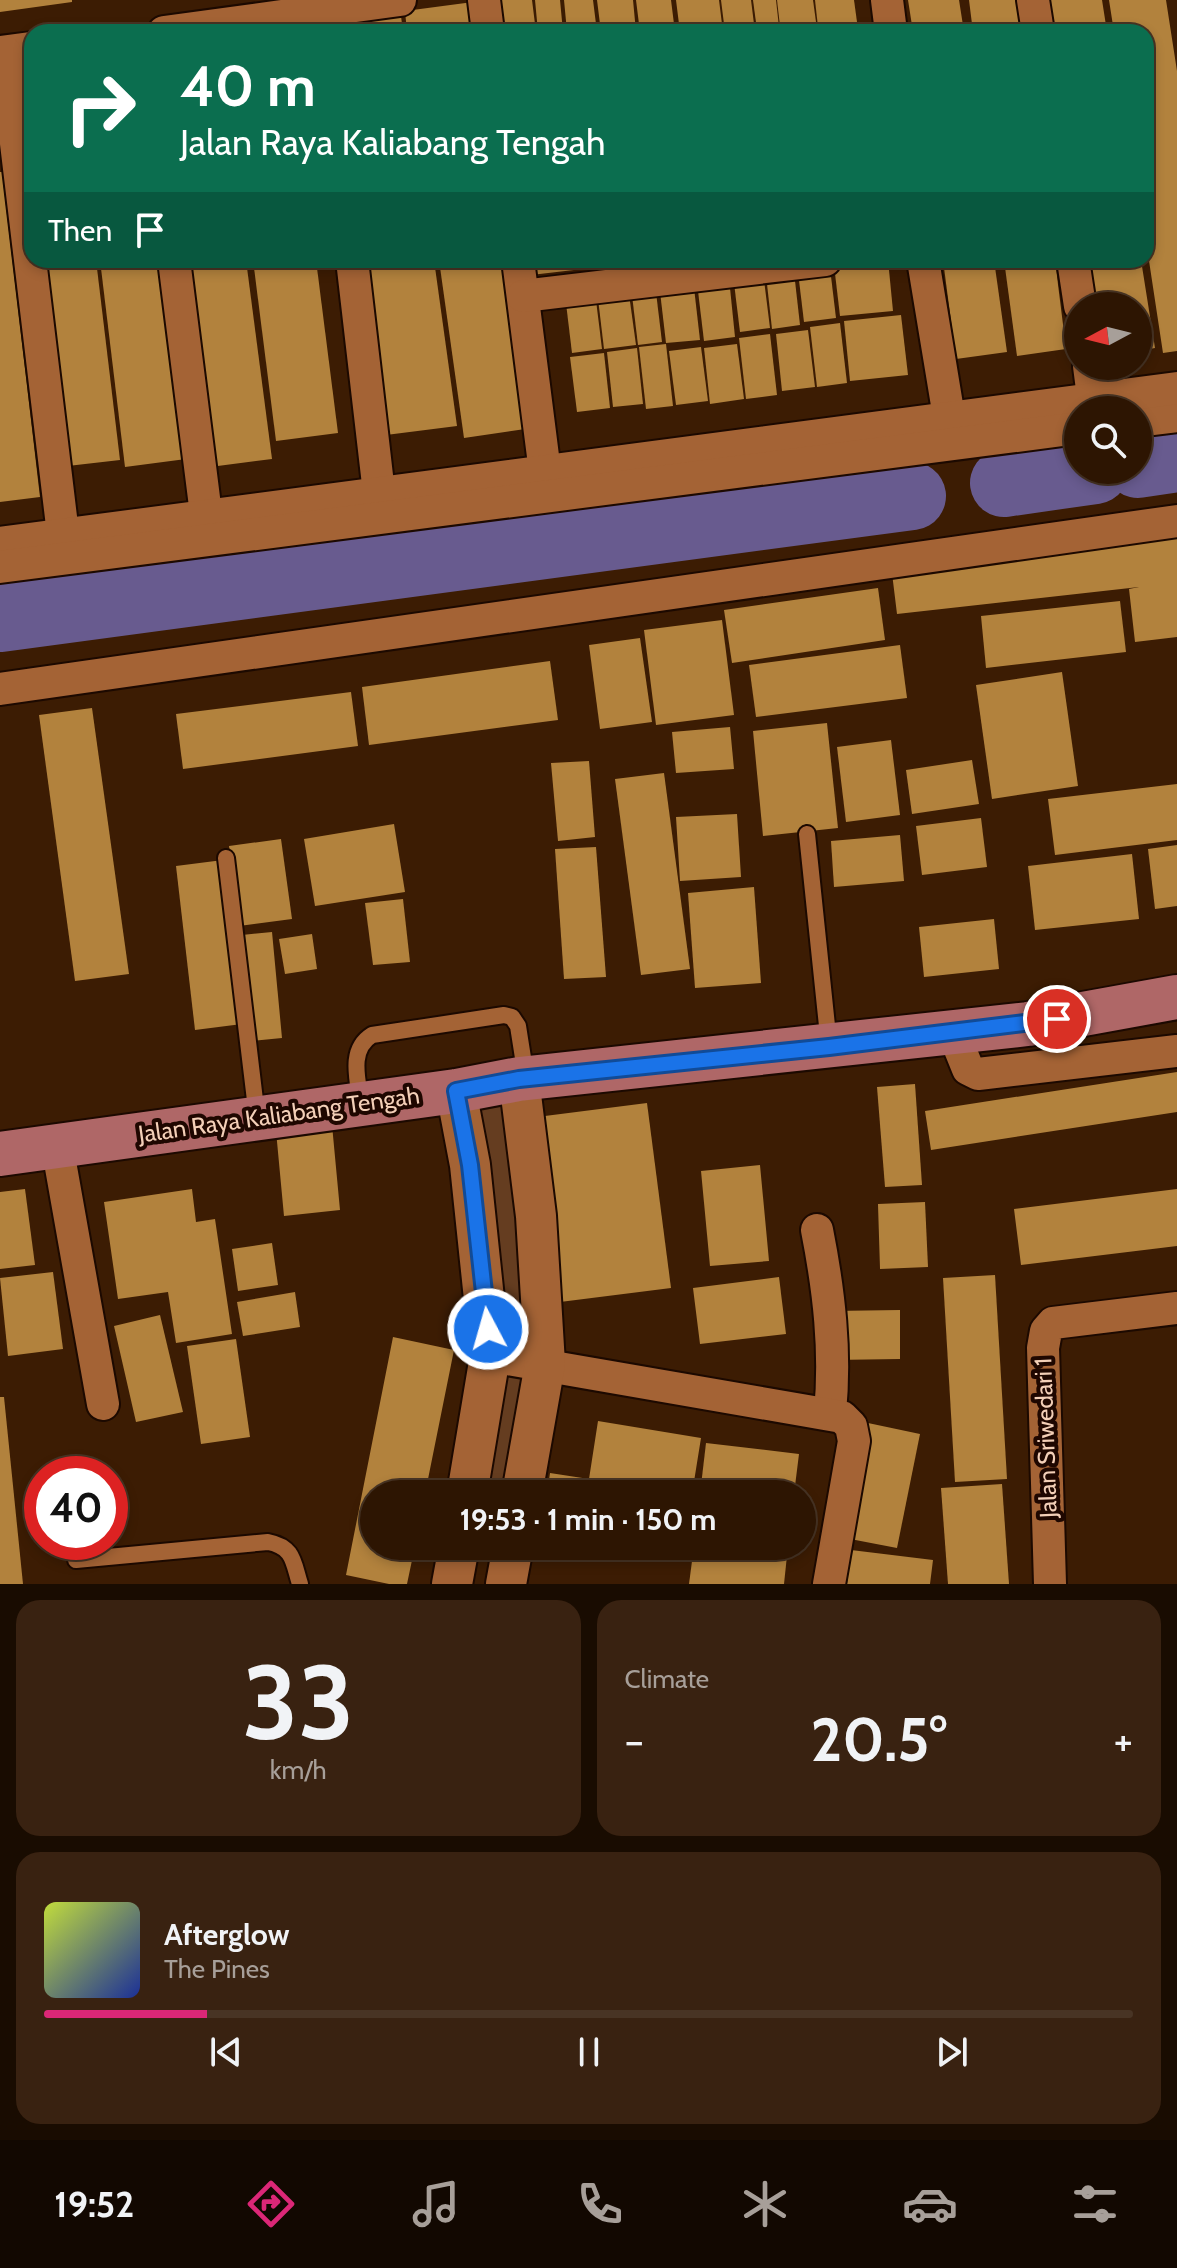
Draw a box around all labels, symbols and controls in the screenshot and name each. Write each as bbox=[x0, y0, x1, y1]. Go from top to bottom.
text: 40 m bbox=[180, 52, 316, 120]
icon: right bbox=[48, 56, 152, 160]
text: Jalan Raya Kaliabang Tengah bbox=[180, 120, 606, 164]
icon: arrive bbox=[128, 208, 172, 252]
text: Then bbox=[48, 212, 112, 249]
north arrow bbox=[1064, 292, 1152, 380]
map controls bbox=[1064, 292, 1152, 484]
button: search bbox=[1064, 396, 1152, 484]
pin bbox=[1023, 985, 1091, 1053]
icon: arrive bbox=[1035, 997, 1079, 1041]
street label: Jalan Raya Kaliabang Tengah bbox=[135, 1080, 421, 1149]
position arrow bbox=[446, 1287, 530, 1371]
street label: Jalan Sriwedari 1 bbox=[1028, 1357, 1063, 1520]
speed limit sign: 40 bbox=[24, 1456, 128, 1560]
text: 19:53 · 1 min · 150 m bbox=[460, 1501, 716, 1538]
text: 33 bbox=[242, 1639, 354, 1765]
text: Climate bbox=[625, 1663, 709, 1695]
text: 20.5° bbox=[811, 1703, 947, 1776]
text: − bbox=[625, 1714, 644, 1767]
text: + bbox=[1114, 1714, 1133, 1767]
text: km/h bbox=[270, 1754, 327, 1786]
text: Afterglow bbox=[164, 1916, 290, 1953]
text: The Pines bbox=[164, 1953, 270, 1985]
icon: previous bbox=[204, 2030, 248, 2074]
icon: pause bbox=[567, 2030, 611, 2074]
icon: next bbox=[930, 2030, 974, 2074]
icon: directions bbox=[243, 2176, 299, 2232]
icon: music bbox=[408, 2176, 464, 2232]
icon: phone bbox=[572, 2176, 628, 2232]
icon: climate bbox=[737, 2176, 793, 2232]
icon: car bbox=[902, 2176, 958, 2232]
icon: filters bbox=[1067, 2176, 1123, 2232]
text: 19:52 bbox=[54, 2182, 134, 2226]

